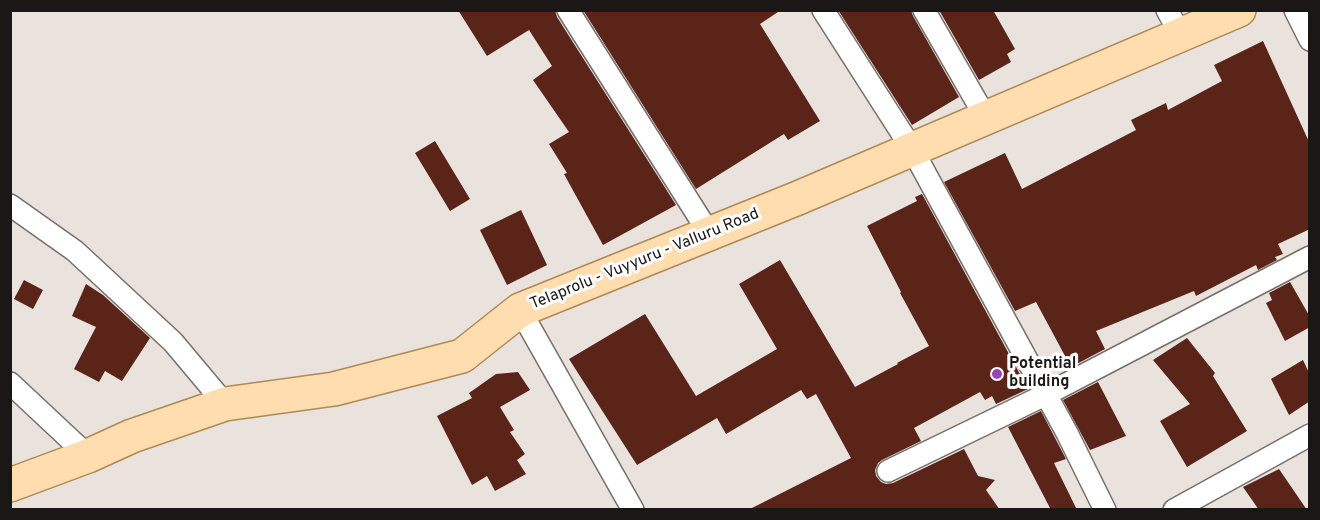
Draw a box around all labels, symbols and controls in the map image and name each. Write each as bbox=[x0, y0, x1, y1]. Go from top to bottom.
street label: Telaprolu - Vuyyuru - Valluru Road bbox=[528, 205, 762, 315]
place label: Potential building bbox=[1009, 355, 1076, 393]
marker: Potential building bbox=[990, 367, 1004, 381]

